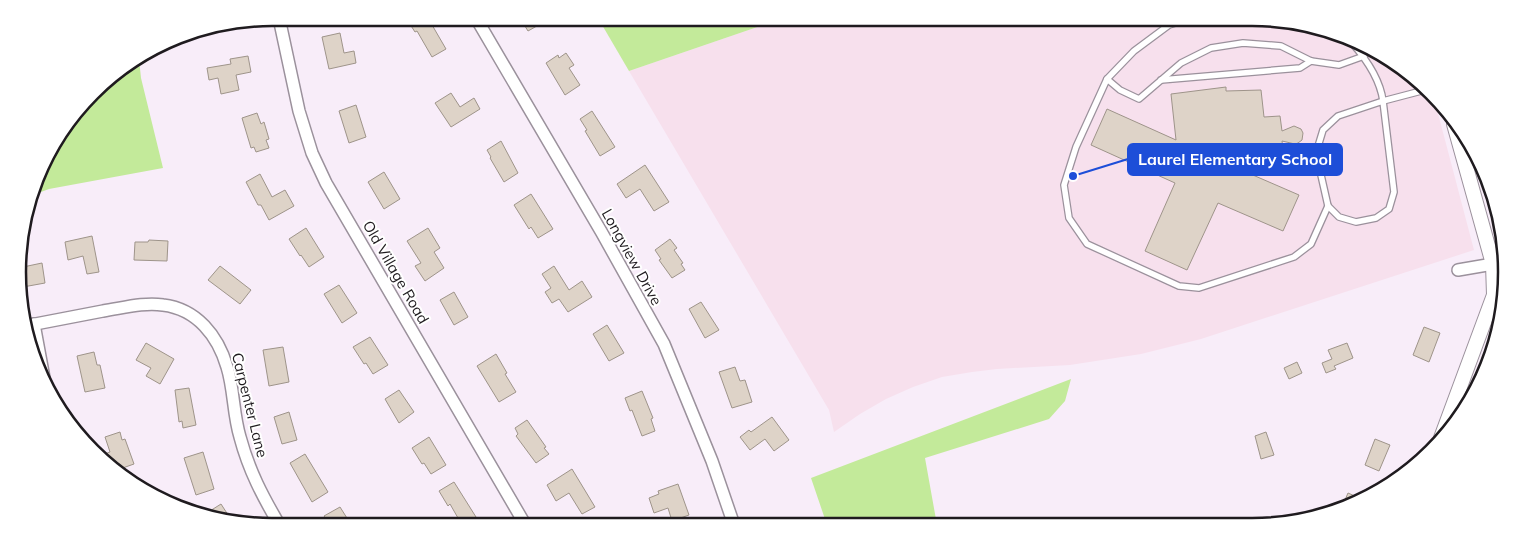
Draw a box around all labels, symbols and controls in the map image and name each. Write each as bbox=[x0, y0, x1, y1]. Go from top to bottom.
callout: Laurel Elementary School bbox=[1128, 144, 1342, 175]
text: Laurel Elementary School bbox=[1138, 149, 1332, 169]
street label: Longview Drive bbox=[598, 205, 666, 309]
street label: Old Village Road bbox=[359, 217, 433, 327]
street label: Carpenter Lane bbox=[228, 351, 272, 459]

